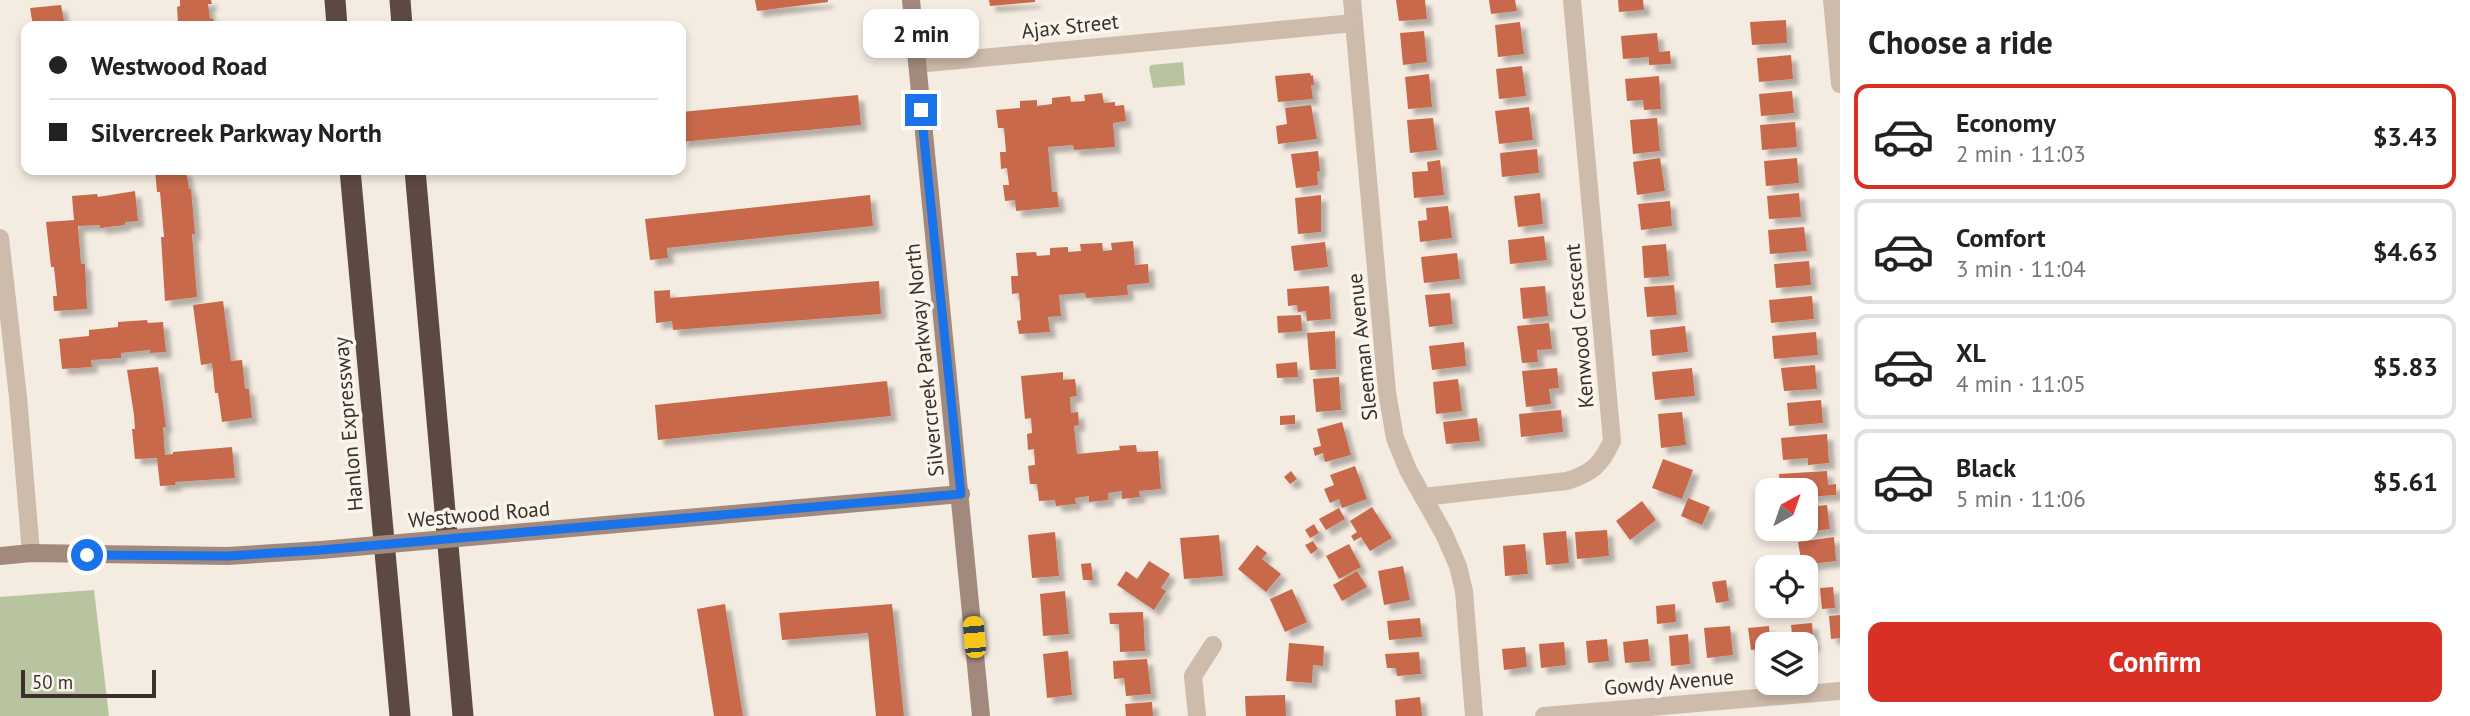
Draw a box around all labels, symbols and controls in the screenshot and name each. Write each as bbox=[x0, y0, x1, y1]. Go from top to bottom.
street label: Ajax Street bbox=[1020, 7, 1120, 45]
callout: 2 min bbox=[863, 8, 979, 57]
text: 2 min bbox=[893, 19, 949, 48]
text: Choose a ride bbox=[1868, 21, 2053, 63]
text: Westwood Road bbox=[91, 49, 267, 82]
route end bbox=[905, 94, 937, 126]
icon: car bbox=[1872, 105, 1935, 168]
text: Economy bbox=[1956, 106, 2056, 139]
text: Silvercreek Parkway North bbox=[91, 116, 382, 149]
text: $3.43 bbox=[2373, 120, 2438, 153]
text: 2 min · 11:03 bbox=[1956, 139, 2086, 168]
icon: car bbox=[1872, 220, 1935, 283]
text: Comfort bbox=[1956, 221, 2046, 254]
text: $4.63 bbox=[2373, 235, 2438, 268]
street label: Silvercreek Parkway North bbox=[898, 242, 950, 478]
street label: Kenwood Crescent bbox=[1558, 243, 1600, 409]
text: 3 min · 11:04 bbox=[1956, 254, 2086, 283]
street label: Sleeman Avenue bbox=[1341, 272, 1383, 422]
street label: Hanlon Expressway bbox=[327, 335, 369, 512]
icon: car bbox=[1872, 335, 1935, 398]
text: XL bbox=[1956, 336, 1986, 369]
text: $5.83 bbox=[2373, 350, 2438, 383]
text: 4 min · 11:05 bbox=[1956, 369, 2086, 398]
icon: car bbox=[1872, 450, 1935, 513]
text: Black bbox=[1956, 451, 2016, 484]
text: $5.61 bbox=[2373, 465, 2438, 498]
north arrow bbox=[1755, 478, 1818, 541]
map controls bbox=[1755, 478, 1818, 695]
text: 5 min · 11:06 bbox=[1956, 484, 2086, 513]
street label: Westwood Road bbox=[407, 494, 551, 534]
route start bbox=[71, 539, 103, 571]
button: locate bbox=[1755, 555, 1818, 618]
car bbox=[962, 615, 987, 659]
button: Confirm bbox=[1868, 622, 2442, 702]
button: layers bbox=[1755, 632, 1818, 695]
street label: Gowdy Avenue bbox=[1603, 663, 1735, 701]
scale bar bbox=[21, 667, 156, 699]
text: 50 m bbox=[32, 670, 73, 694]

